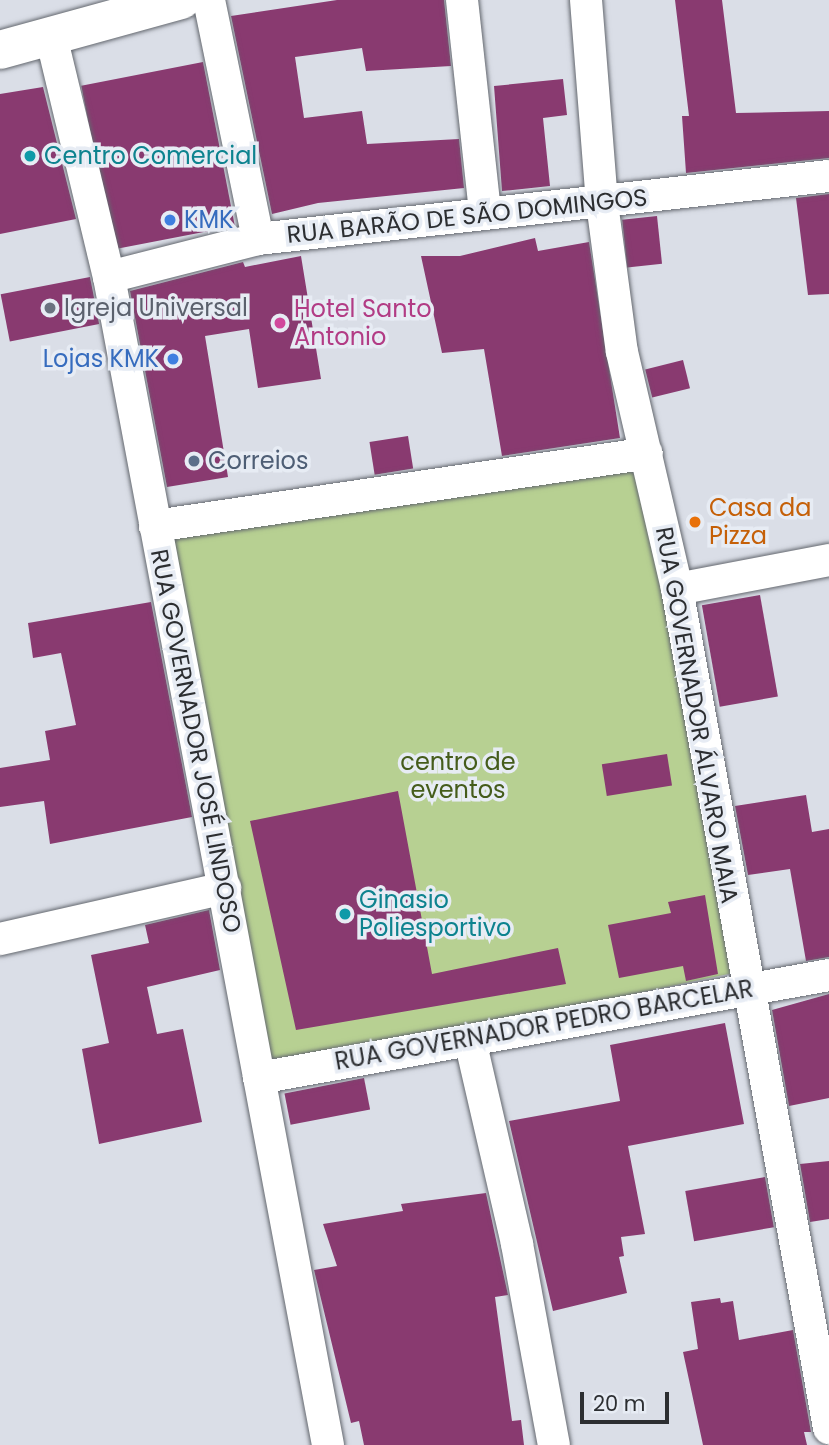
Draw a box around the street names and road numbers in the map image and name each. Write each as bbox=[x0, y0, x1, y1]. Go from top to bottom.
street label: RUA BARÃO DE SÃO DOMINGOS bbox=[285, 183, 649, 249]
street label: RUA GOVERNADOR ÁLVARO MAIA bbox=[650, 525, 744, 905]
street label: RUA GOVERNADOR JOSÉ LINDOSO bbox=[145, 547, 247, 935]
street label: RUA GOVERNADOR PEDRO BARCELAR bbox=[333, 974, 755, 1076]

